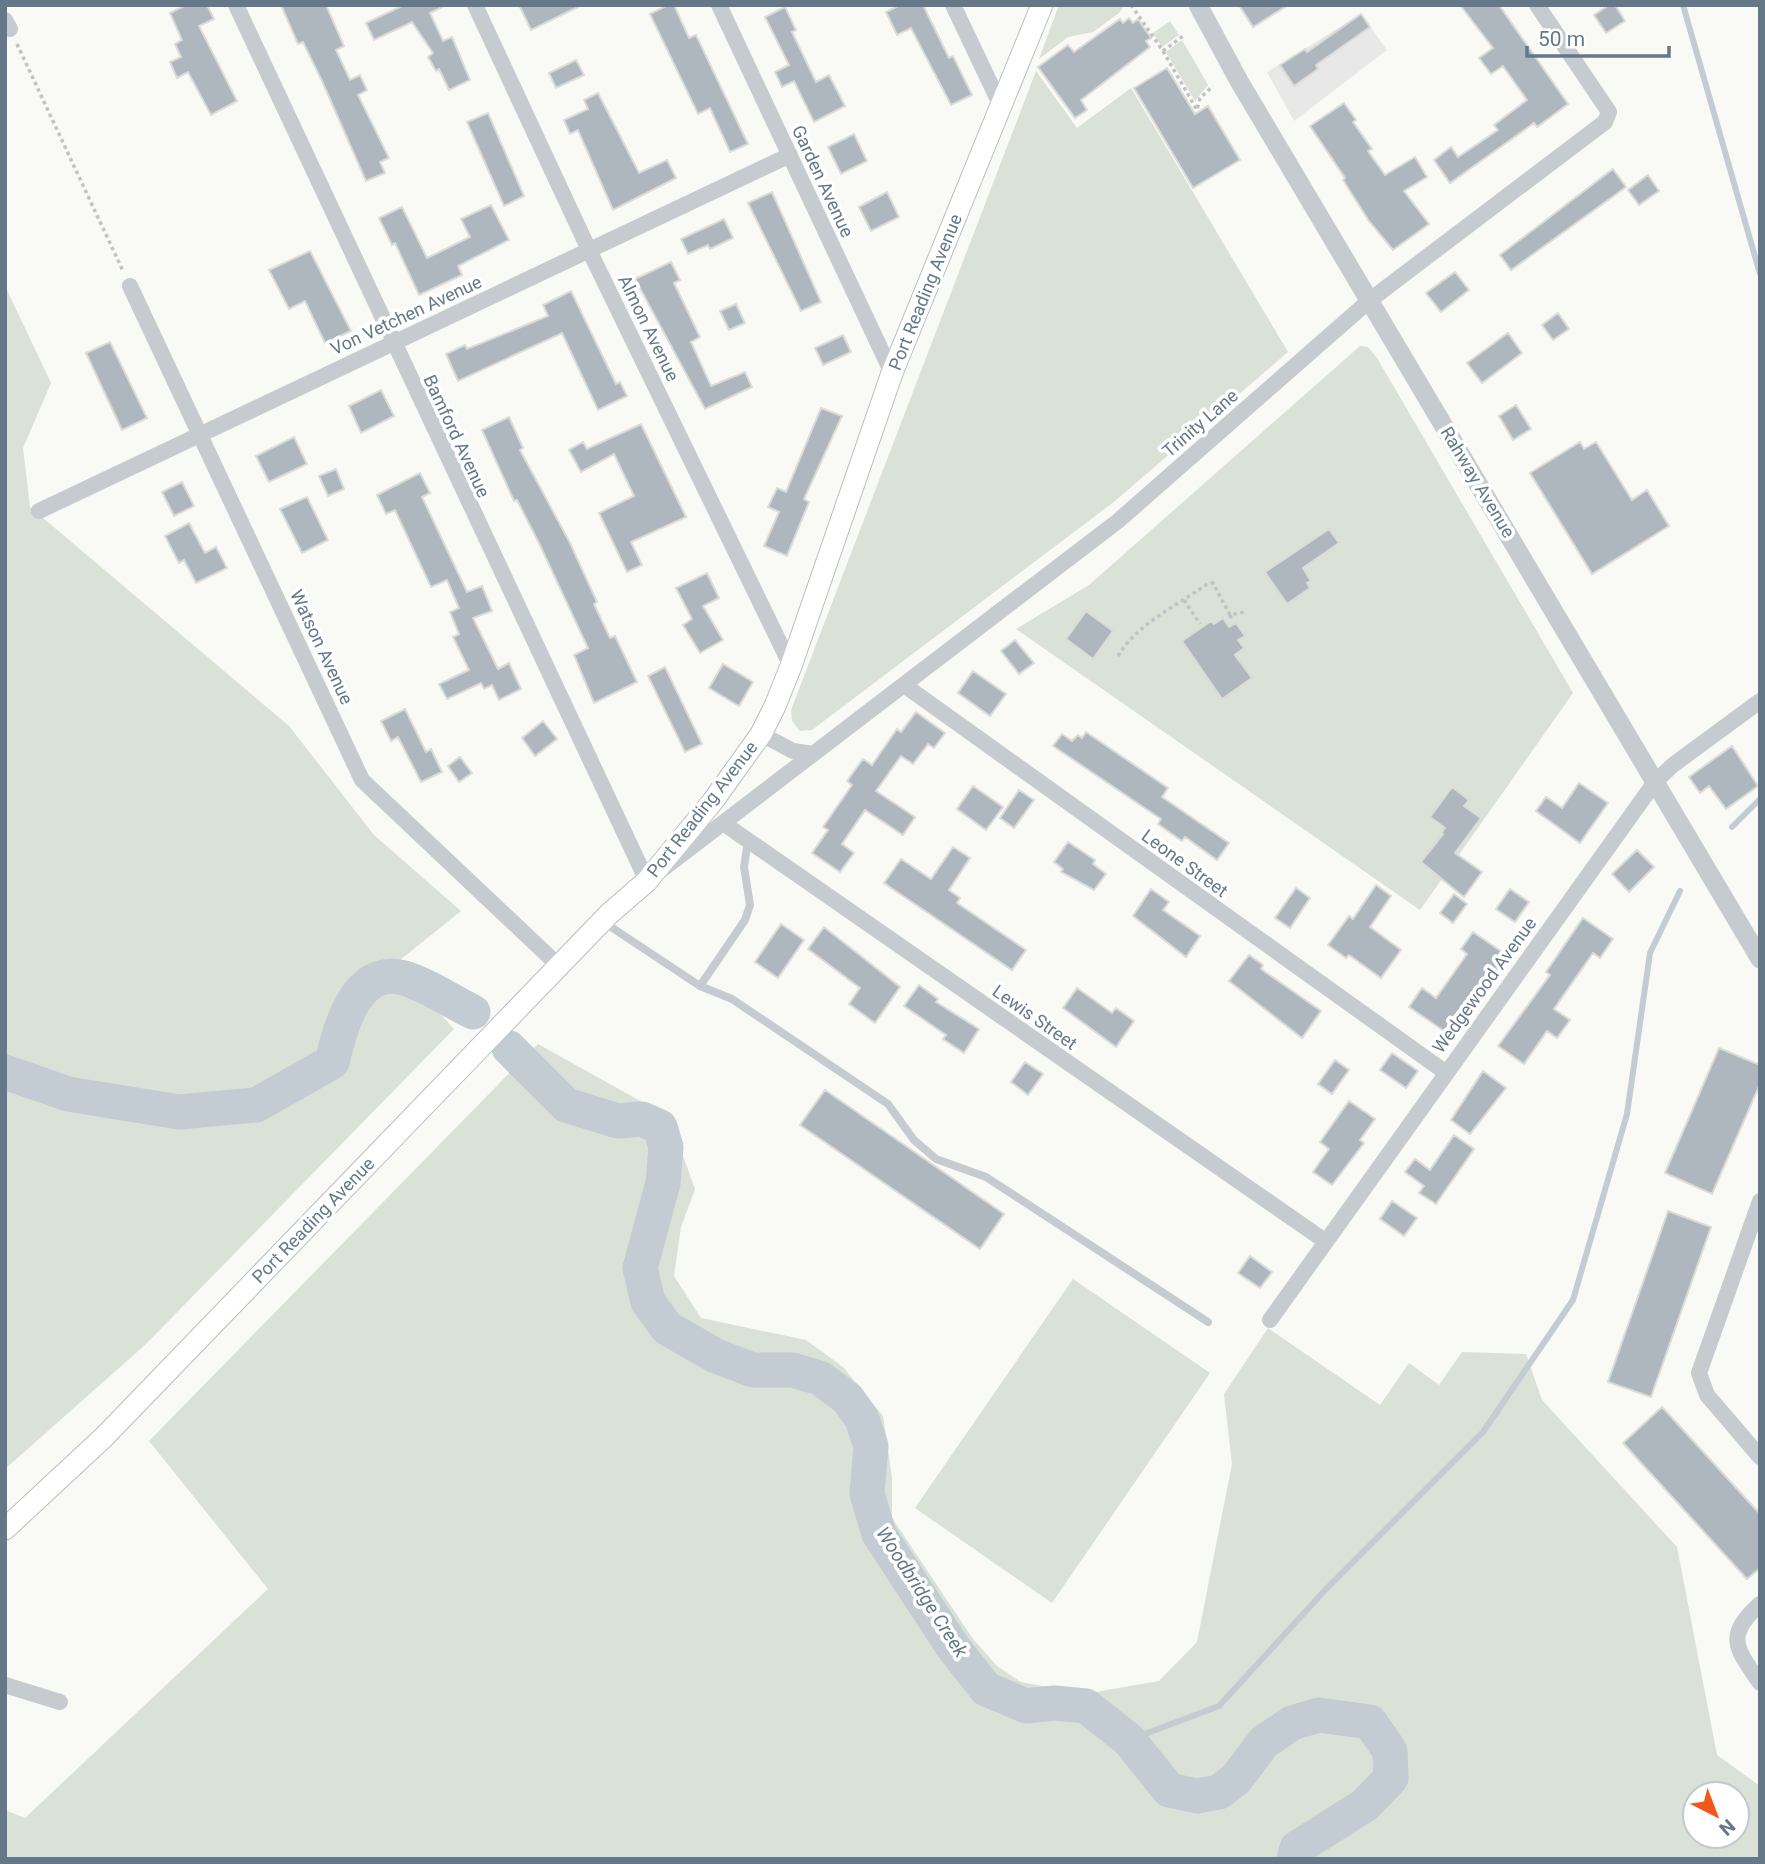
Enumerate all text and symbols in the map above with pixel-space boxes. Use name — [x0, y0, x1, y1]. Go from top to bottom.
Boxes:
scale bar — [1527, 14, 1669, 58]
text: 50 m — [1538, 27, 1585, 51]
street label: Garden Avenue — [788, 122, 858, 240]
street label: Port Reading Avenue — [884, 211, 966, 373]
street label: Von Vetchen Avenue — [327, 271, 485, 359]
street label: Almon Avenue — [614, 272, 684, 384]
street label: Bamford Avenue — [419, 371, 495, 501]
street label: Trinity Lane — [1158, 385, 1242, 461]
street label: Rahway Avenue — [1437, 423, 1519, 541]
street label: Watson Avenue — [286, 586, 358, 708]
street label: Port Reading Avenue — [642, 737, 762, 881]
street label: Leone Street — [1138, 825, 1232, 901]
street label: Wedgewood Avenue — [1428, 913, 1540, 1057]
street label: Lewis Street — [989, 980, 1081, 1054]
street label: Port Reading Avenue — [248, 1153, 378, 1287]
water label: Woodbridge Creek — [871, 1523, 973, 1662]
north arrow — [1681, 1780, 1751, 1850]
text: N — [1714, 1814, 1740, 1840]

